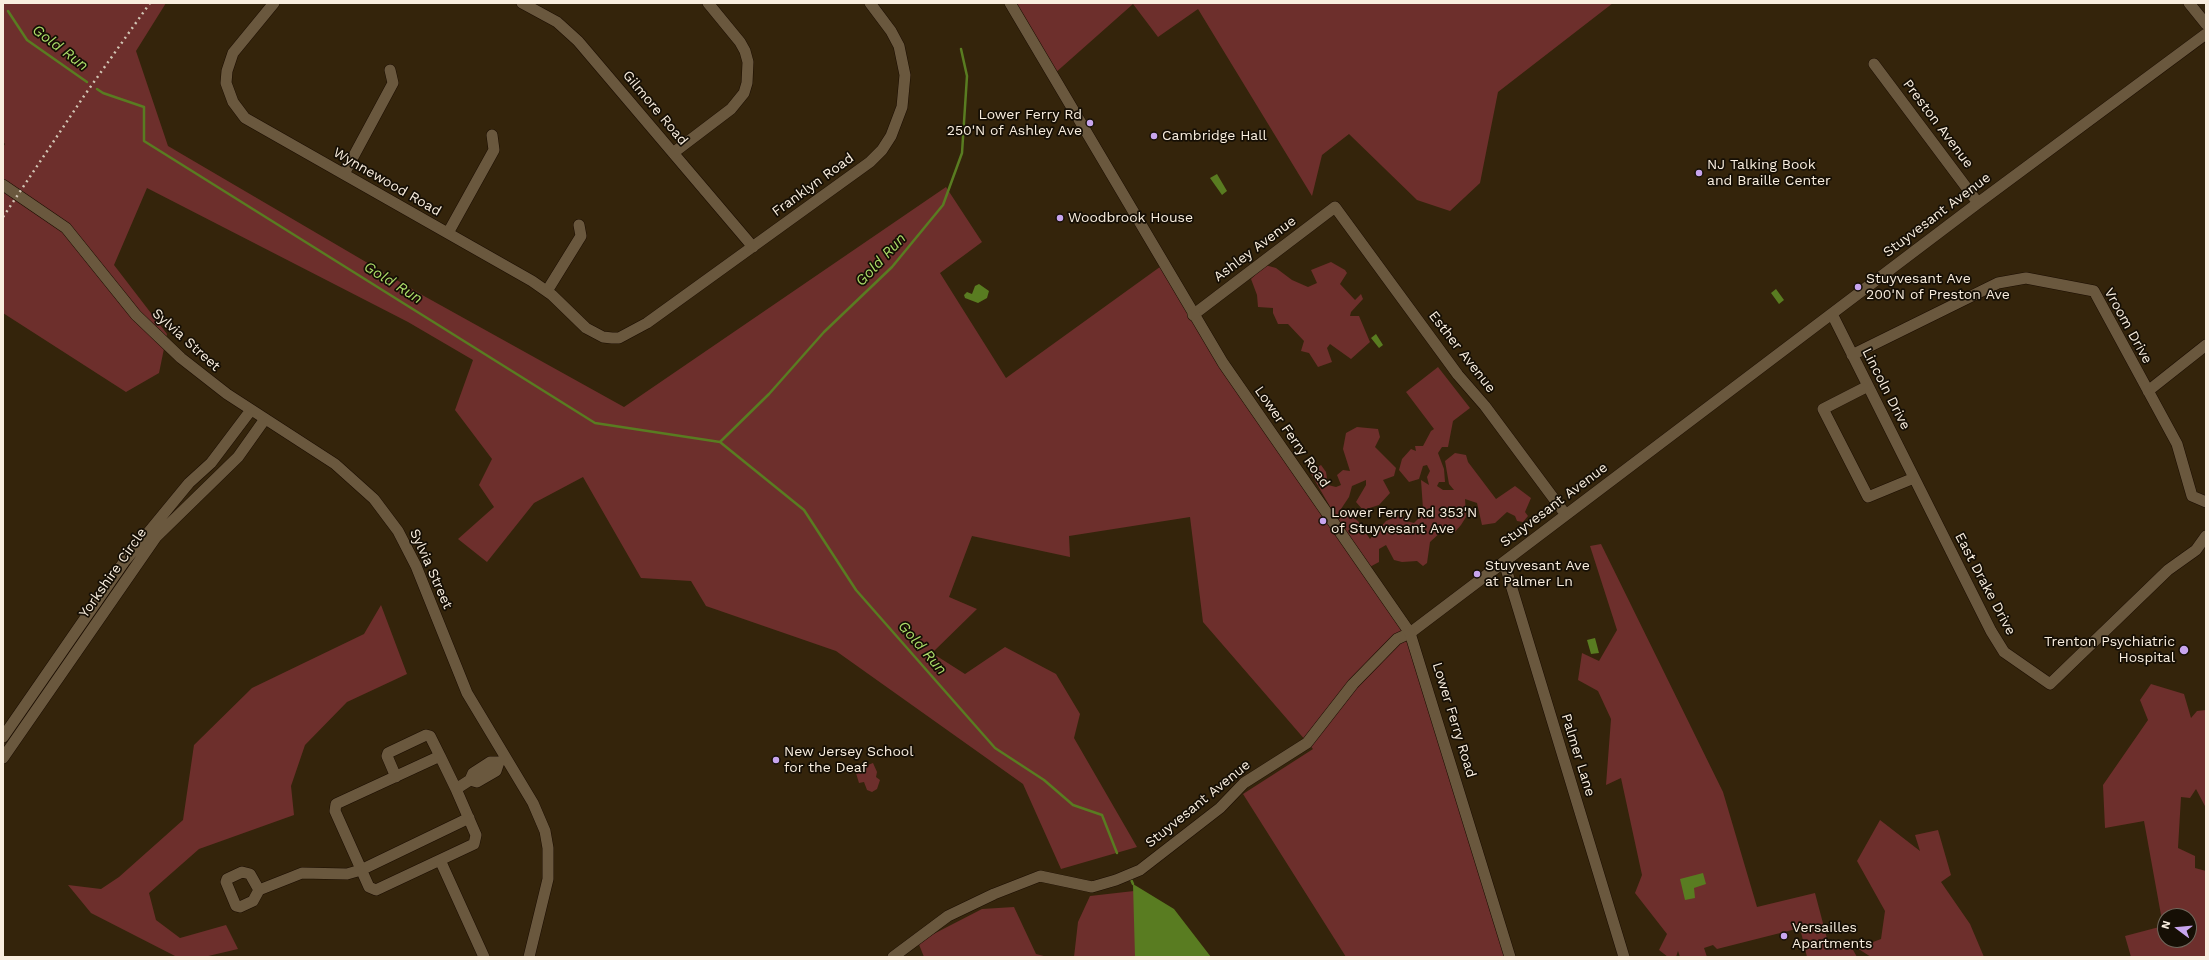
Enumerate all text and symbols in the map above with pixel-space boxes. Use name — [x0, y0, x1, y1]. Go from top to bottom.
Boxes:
water label: Gold Run — [28, 21, 92, 75]
street label: Gilmore Road — [619, 67, 691, 149]
street label: Preston Avenue — [1899, 76, 1977, 172]
place label: Lower Ferry Rd 250'N of Ashley Ave — [947, 107, 1082, 140]
marker: Lower Ferry Rd 250'N of Ashley Ave — [1085, 118, 1095, 128]
place label: Cambridge Hall — [1162, 128, 1267, 144]
marker: Cambridge Hall — [1149, 131, 1159, 141]
street label: Wynnewood Road — [330, 144, 444, 220]
street label: Franklyn Road — [769, 150, 857, 220]
place label: NJ Talking Book and Braille Center — [1707, 157, 1831, 190]
marker: NJ Talking Book and Braille Center — [1694, 168, 1704, 178]
street label: Stuyvesant Avenue — [1880, 169, 1994, 261]
place label: Woodbrook House — [1068, 210, 1193, 226]
marker: Woodbrook House — [1055, 213, 1065, 223]
street label: Ashley Avenue — [1211, 213, 1299, 285]
water label: Gold Run — [852, 230, 910, 290]
water label: Gold Run — [360, 258, 426, 308]
place label: Stuyvesant Ave 200'N of Preston Ave — [1866, 271, 2010, 304]
marker: Stuyvesant Ave 200'N of Preston Ave — [1853, 282, 1863, 292]
street label: Vroom Drive — [2100, 285, 2156, 367]
street label: Sylvia Street — [149, 305, 223, 375]
street label: Esther Avenue — [1425, 308, 1499, 396]
street label: Lincoln Drive — [1858, 345, 1914, 433]
street label: Lower Ferry Road — [1251, 383, 1333, 491]
street label: Stuyvesant Avenue — [1497, 459, 1611, 551]
place label: Lower Ferry Rd 353'N of Stuyvesant Ave — [1331, 505, 1477, 538]
marker: Lower Ferry Rd 353'N of Stuyvesant Ave — [1318, 516, 1328, 526]
street label: Yorkshire Circle — [76, 525, 150, 621]
street label: Sylvia Street — [406, 526, 456, 612]
street label: East Drake Drive — [1951, 530, 2019, 638]
place label: Stuyvesant Ave at Palmer Ln — [1485, 558, 1590, 590]
marker: Stuyvesant Ave at Palmer Ln — [1472, 569, 1482, 579]
water label: Gold Run — [894, 617, 950, 679]
place label: Trenton Psychiatric Hospital — [2044, 634, 2175, 666]
marker: Trenton Psychiatric Hospital — [2178, 644, 2190, 656]
street label: Lower Ferry Road — [1428, 660, 1480, 780]
street label: Palmer Lane — [1557, 712, 1599, 798]
place label: New Jersey School for the Deaf — [784, 744, 914, 776]
marker: New Jersey School for the Deaf — [771, 755, 781, 765]
street label: Stuyvesant Avenue — [1142, 757, 1254, 851]
north arrow — [2157, 908, 2197, 948]
text: N — [2159, 919, 2173, 931]
place label: Versailles Apartments — [1792, 920, 1872, 952]
marker: Versailles Apartments — [1779, 931, 1789, 941]

